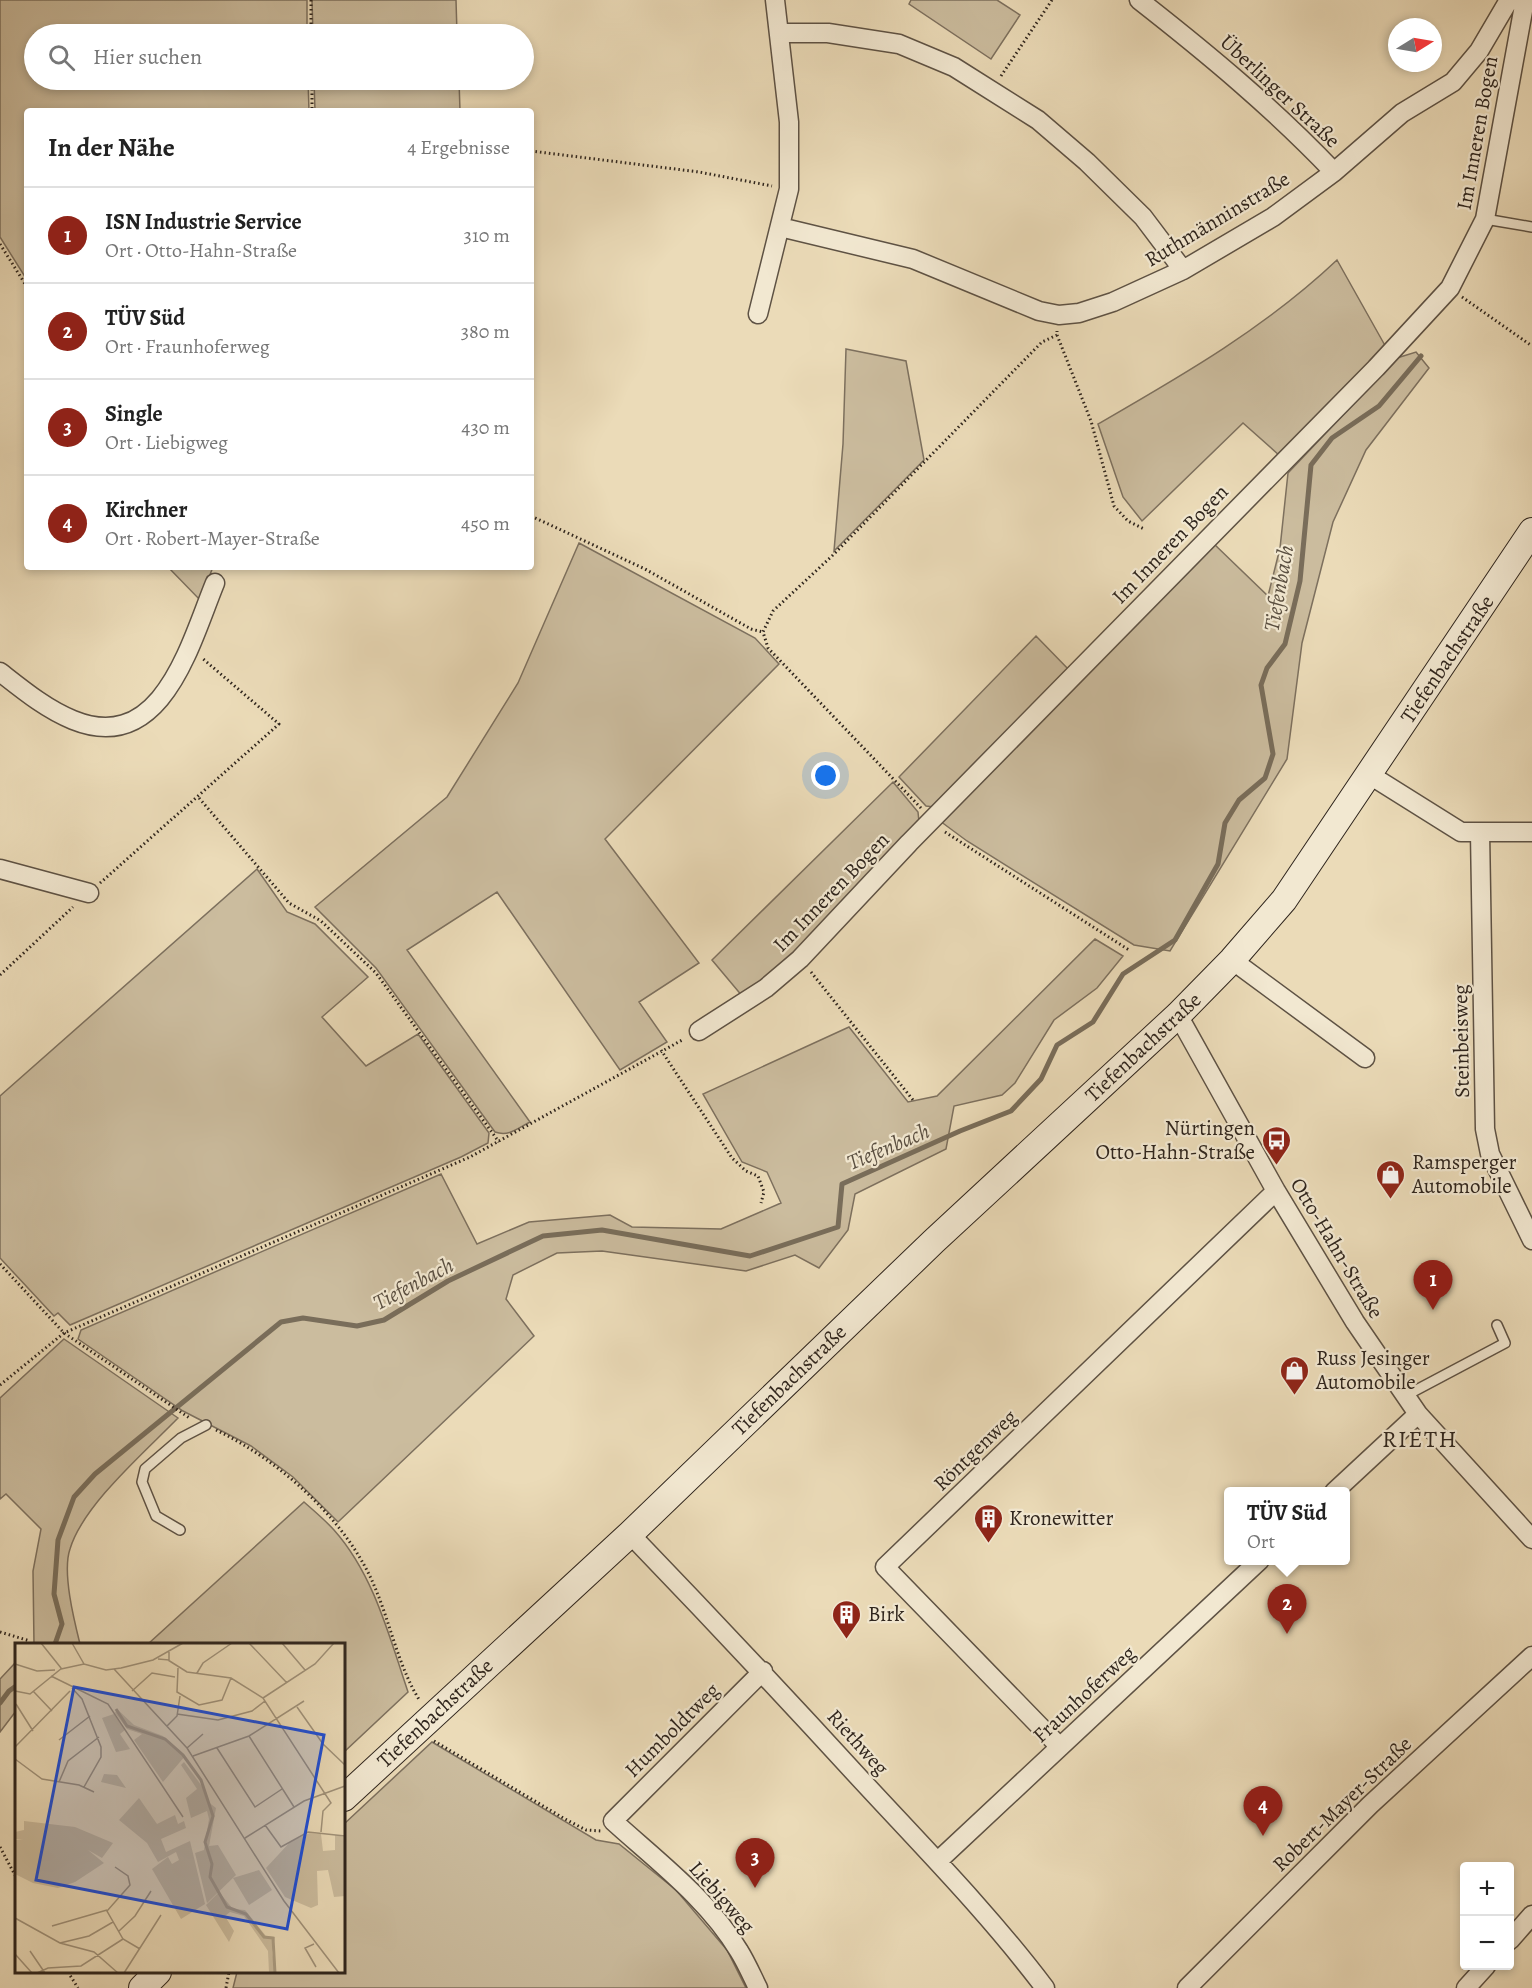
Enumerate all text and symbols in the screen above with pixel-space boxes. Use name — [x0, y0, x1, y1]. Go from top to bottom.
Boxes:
north arrow — [1388, 18, 1442, 72]
search box — [24, 24, 534, 90]
street label: Überlinger Straße — [1214, 28, 1346, 154]
icon: search — [45, 41, 78, 74]
text: Hier suchen — [93, 42, 202, 72]
street label: Im Inneren Bogen — [1450, 54, 1504, 212]
text: In der Nähe — [48, 130, 175, 165]
text: 4 Ergebnisse — [407, 134, 510, 161]
street label: Ruthmänninstraße — [1139, 165, 1295, 273]
text: ISN Industrie Service — [105, 207, 302, 237]
text: 1 — [64, 222, 71, 249]
text: 310 m — [464, 222, 510, 249]
text: Ort · Otto-Hahn-Straße — [105, 237, 297, 264]
text: TÜV Süd — [105, 303, 185, 333]
text: 2 — [63, 318, 72, 345]
text: 380 m — [461, 318, 510, 345]
text: Ort · Fraunhoferweg — [105, 333, 270, 360]
text: Single — [105, 399, 163, 429]
text: 3 — [63, 414, 72, 441]
text: 430 m — [461, 414, 510, 441]
text: Ort · Liebigweg — [105, 429, 228, 456]
street label: Im Inneren Bogen — [1106, 478, 1234, 610]
text: Kirchner — [105, 495, 188, 525]
text: 4 — [63, 510, 72, 537]
text: 450 m — [461, 510, 510, 537]
text: Ort · Robert-Mayer-Straße — [105, 525, 320, 552]
water label: Tiefenbach — [1257, 543, 1301, 634]
street label: Tiefenbachstraße — [1394, 589, 1500, 729]
your location — [811, 761, 840, 790]
street label: Im Inneren Bogen — [767, 826, 895, 958]
street label: Steinbeisweg — [1446, 984, 1476, 1098]
street label: Tiefenbachstraße — [1079, 986, 1207, 1108]
place label: Nürtingen Otto-Hahn-Straße — [1095, 1114, 1255, 1166]
water label: Tiefenbach — [842, 1116, 934, 1178]
bus stop icon: Nürtingen Otto-Hahn-Straße — [1260, 1124, 1292, 1166]
place label: Ramsperger Automobile — [1411, 1148, 1517, 1200]
shop icon: Ramsperger Automobile — [1375, 1158, 1407, 1200]
street label: Otto-Hahn-Straße — [1284, 1172, 1390, 1324]
water label: Tiefenbach — [368, 1250, 459, 1318]
pin: 1 — [1414, 1260, 1452, 1310]
street label: Tiefenbachstraße — [726, 1318, 852, 1442]
place label: Russ Jesinger Automobile — [1315, 1344, 1430, 1396]
shop icon: Russ Jesinger Automobile — [1279, 1354, 1311, 1396]
street label: Röntgenweg — [927, 1403, 1023, 1497]
district label: RIETH — [1382, 1423, 1458, 1455]
popup — [1224, 1487, 1350, 1565]
text: TÜV Süd — [1247, 1498, 1327, 1528]
building icon: Kronewitter — [972, 1502, 1004, 1544]
place label: Kronewitter — [1009, 1504, 1113, 1532]
text: Ort — [1247, 1528, 1275, 1555]
pin: 2 — [1268, 1584, 1306, 1634]
building icon: Birk — [831, 1598, 863, 1640]
place label: Birk — [868, 1600, 905, 1628]
street label: Fraunhoferweg — [1027, 1639, 1142, 1749]
inset map — [15, 1643, 345, 1973]
street label: Tiefenbachstraße — [371, 1652, 499, 1774]
street label: Humboldtweg — [619, 1676, 726, 1783]
street label: Riethweg — [821, 1703, 895, 1781]
street label: Robert-Mayer-Straße — [1266, 1730, 1418, 1878]
pin: 4 — [1244, 1786, 1282, 1836]
pin: 3 — [736, 1838, 774, 1888]
street label: Liebigweg — [683, 1855, 762, 1939]
map controls — [1460, 1862, 1514, 1970]
button: + — [1460, 1862, 1514, 1916]
button: − — [1460, 1916, 1514, 1970]

